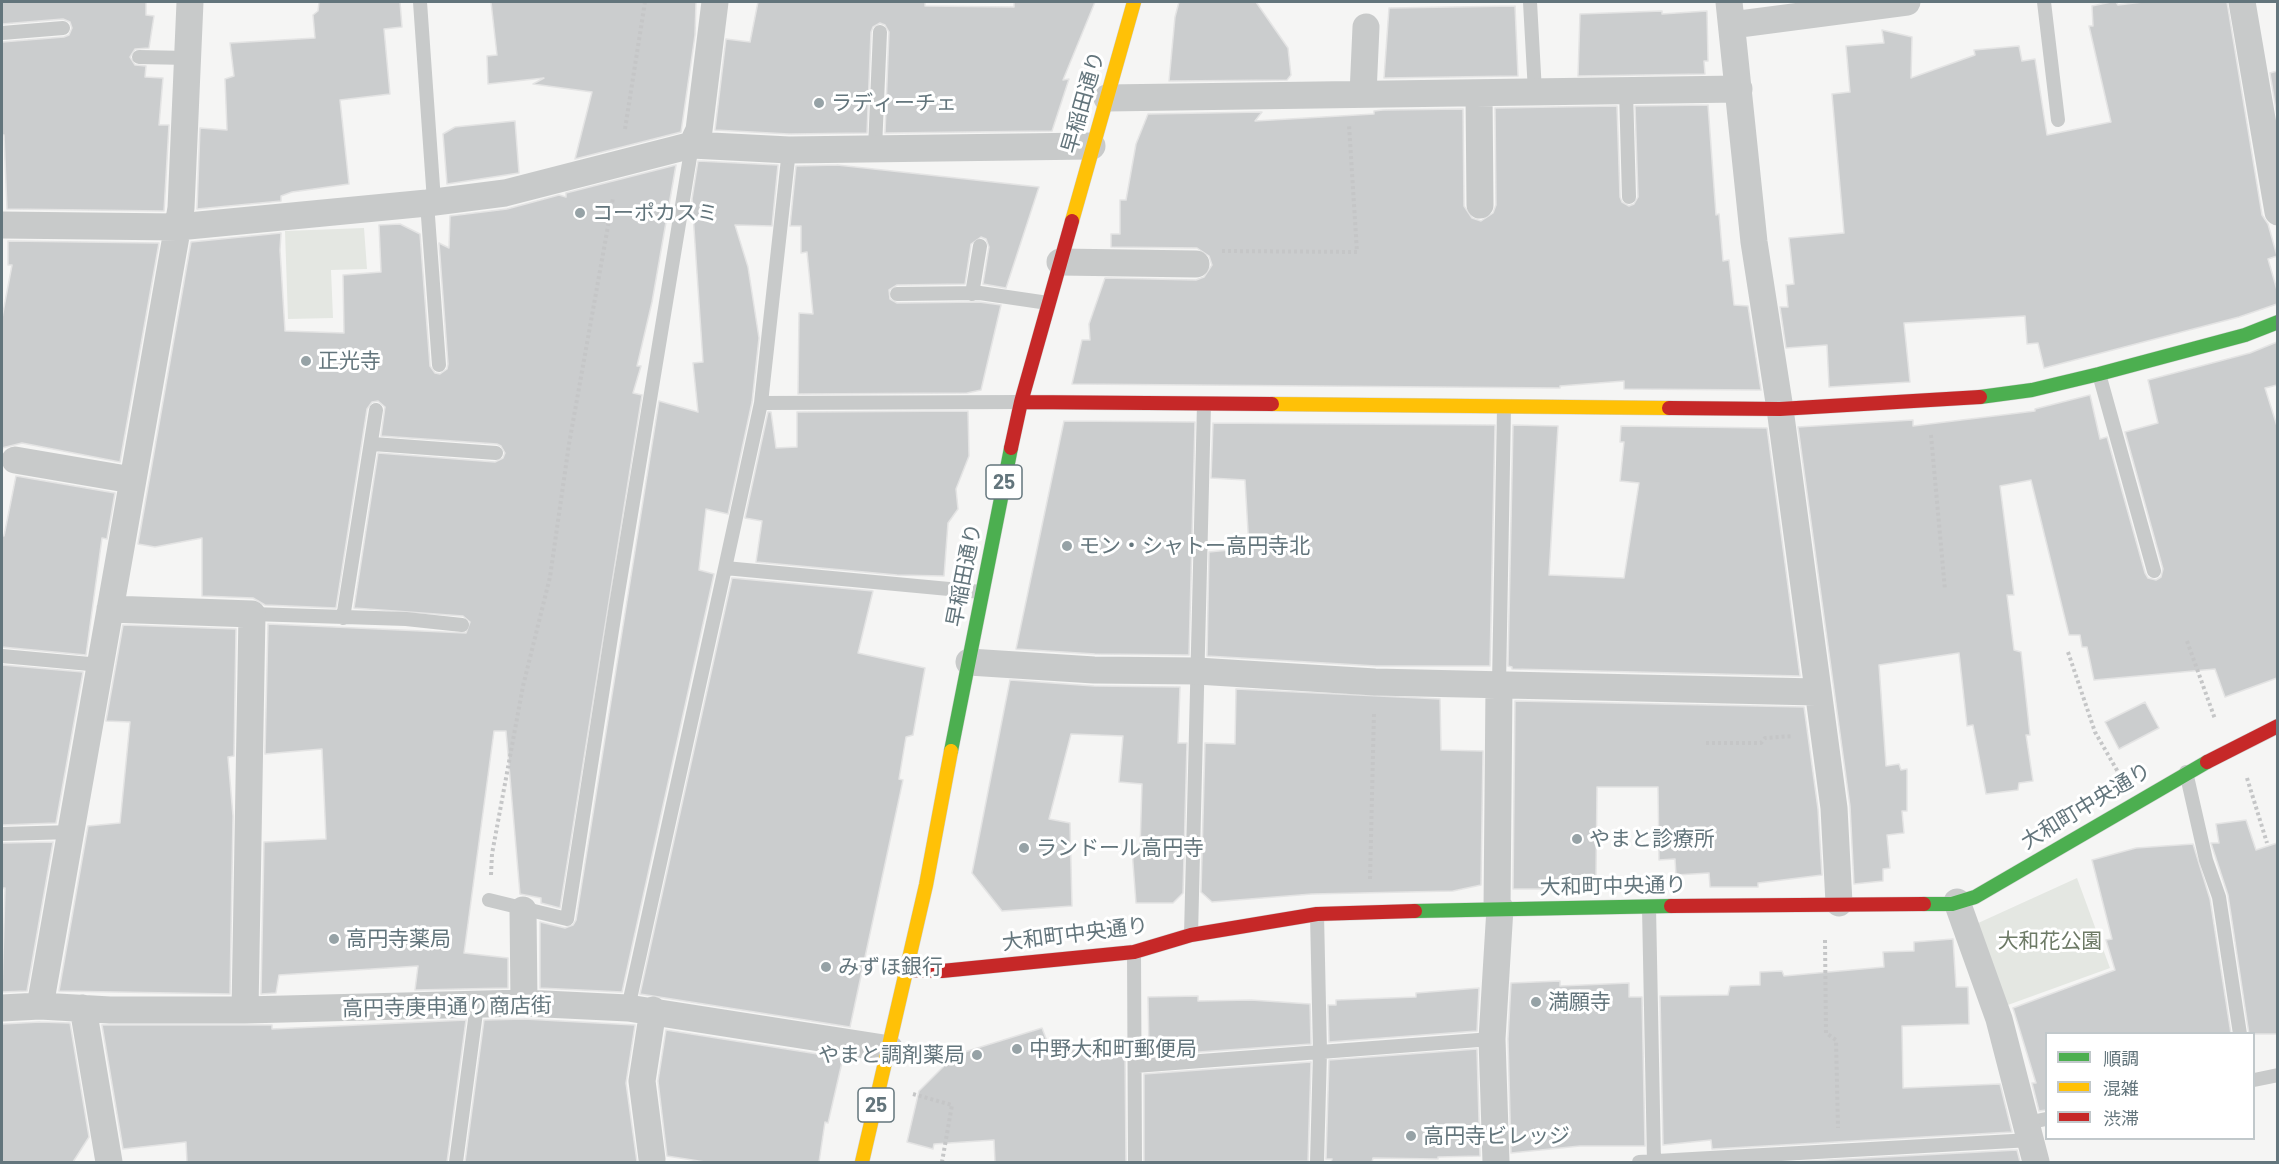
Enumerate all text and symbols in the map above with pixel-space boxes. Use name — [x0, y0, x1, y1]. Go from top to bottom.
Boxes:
street label: 早稲田通り — [1056, 48, 1110, 156]
place label: ラディーチェ — [831, 90, 957, 116]
marker: ラディーチェ — [812, 96, 826, 110]
place label: コーポカスミ — [592, 200, 718, 226]
marker: コーポカスミ — [573, 206, 587, 220]
place label: 正光寺 — [318, 348, 381, 374]
marker: 正光寺 — [299, 354, 313, 368]
road number: 25 — [986, 465, 1022, 499]
street label: 早稲田通り — [942, 521, 986, 629]
place label: モン・シャトー高円寺北 — [1079, 533, 1310, 559]
marker: モン・シャトー高円寺北 — [1060, 539, 1074, 553]
street label: 大和町中央通り — [2017, 757, 2155, 855]
place label: やまと診療所 — [1589, 826, 1715, 852]
marker: やまと診療所 — [1570, 832, 1584, 846]
place label: ランドール高円寺 — [1036, 835, 1204, 861]
marker: ランドール高円寺 — [1017, 841, 1031, 855]
street label: 大和町中央通り — [1539, 872, 1687, 900]
street label: 大和町中央通り — [1001, 913, 1149, 955]
place label: 高円寺薬局 — [346, 926, 451, 952]
park label: 大和花公園 — [1998, 928, 2102, 954]
marker: 高円寺薬局 — [327, 932, 341, 946]
place label: みずほ銀行 — [838, 954, 943, 980]
marker: みずほ銀行 — [819, 960, 833, 974]
place label: 満願寺 — [1548, 989, 1611, 1015]
street label: 高円寺庚申通り商店街 — [342, 993, 552, 1021]
marker: 満願寺 — [1529, 995, 1543, 1009]
legend — [2045, 1032, 2255, 1140]
place label: 中野大和町郵便局 — [1029, 1036, 1197, 1062]
place label: やまと調剤薬局 — [818, 1042, 965, 1068]
marker: 中野大和町郵便局 — [1010, 1042, 1024, 1056]
text: 順調 — [2103, 1047, 2139, 1069]
marker: やまと調剤薬局 — [970, 1048, 984, 1062]
text: 混雑 — [2103, 1077, 2139, 1099]
road number: 25 — [858, 1088, 894, 1122]
text: 渋滞 — [2103, 1107, 2139, 1129]
place label: 高円寺ビレッジ — [1423, 1123, 1570, 1149]
marker: 高円寺ビレッジ — [1404, 1129, 1418, 1143]

